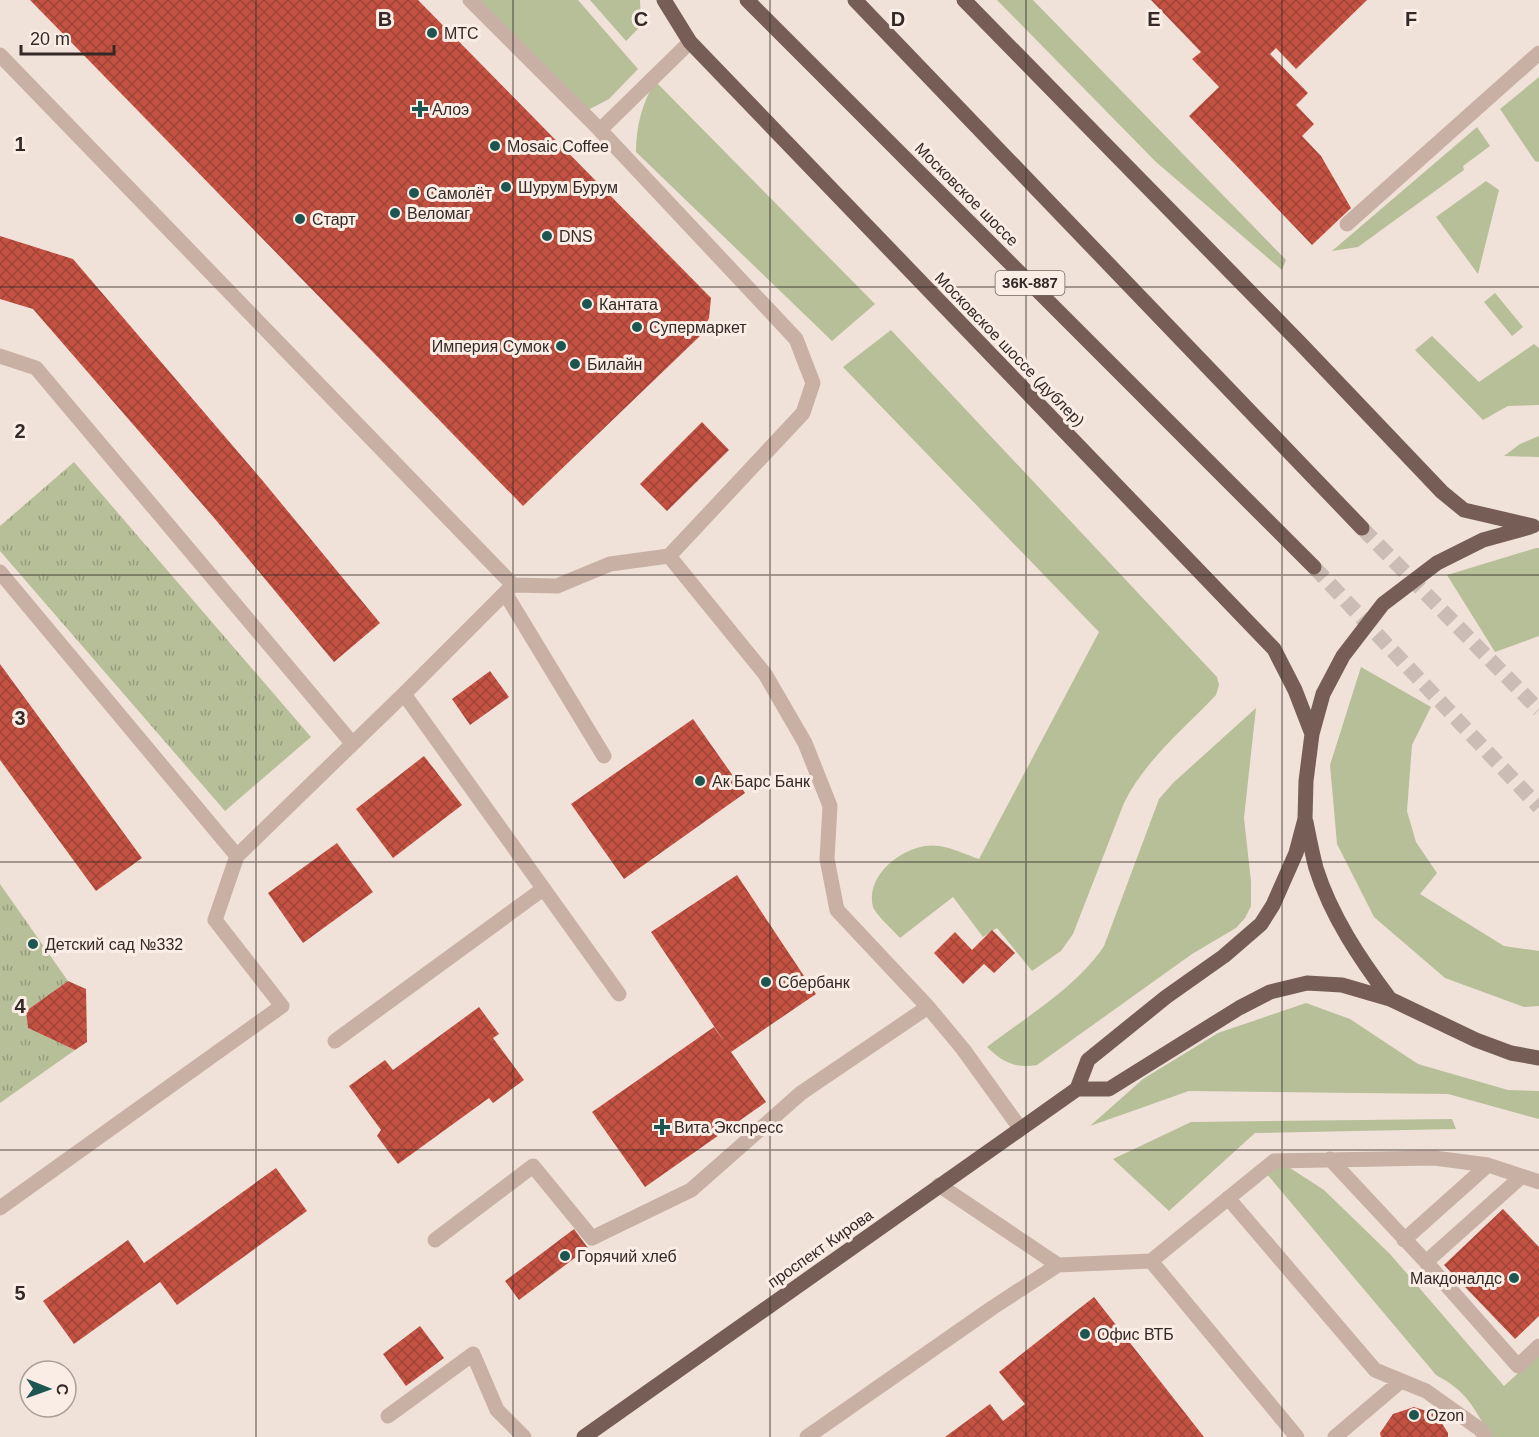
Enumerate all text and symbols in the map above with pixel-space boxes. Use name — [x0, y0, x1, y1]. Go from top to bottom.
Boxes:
text: B — [378, 8, 392, 30]
text: C — [634, 8, 648, 30]
text: D — [891, 8, 905, 30]
text: E — [1147, 8, 1161, 30]
text: F — [1405, 8, 1417, 30]
scale bar — [21, 18, 114, 56]
place label: МТС — [444, 25, 479, 42]
marker: МТС — [425, 26, 439, 40]
text: 20 m — [30, 29, 70, 49]
place label: Алоэ — [432, 101, 469, 118]
marker: Алоэ — [413, 102, 427, 116]
text: 1 — [14, 133, 26, 155]
place label: Mosaic Coffee — [507, 138, 609, 155]
marker: Mosaic Coffee — [488, 139, 502, 153]
street label: Московское шоссе — [912, 139, 1022, 250]
place label: Шурум Бурум — [518, 179, 618, 196]
marker: Шурум Бурум — [499, 180, 513, 194]
place label: Самолёт — [426, 185, 492, 202]
marker: Самолёт — [407, 186, 421, 200]
place label: Веломаг — [407, 205, 470, 222]
marker: Веломаг — [388, 206, 402, 220]
place label: Старт — [312, 211, 356, 228]
marker: Старт — [293, 212, 307, 226]
place label: DNS — [559, 228, 593, 245]
marker: DNS — [540, 229, 554, 243]
street label: Московское шоссе (дублер) — [932, 269, 1088, 430]
road number: 36К-887 — [996, 271, 1064, 295]
place label: Кантата — [599, 296, 658, 313]
marker: Кантата — [580, 297, 594, 311]
place label: Супермаркет — [649, 319, 747, 336]
marker: Супермаркет — [630, 320, 644, 334]
place label: Империя Сумок — [432, 338, 550, 355]
marker: Империя Сумок — [554, 339, 568, 353]
place label: Билайн — [587, 356, 642, 373]
marker: Билайн — [568, 357, 582, 371]
text: 2 — [14, 420, 26, 442]
text: 3 — [14, 707, 26, 729]
place label: Ак Барс Банк — [712, 773, 811, 790]
marker: Ак Барс Банк — [693, 774, 707, 788]
place label: Детский сад №332 — [45, 936, 183, 953]
marker: Детский сад №332 — [26, 937, 40, 951]
place label: Сбербанк — [778, 974, 851, 991]
marker: Сбербанк — [759, 975, 773, 989]
text: 4 — [14, 995, 26, 1017]
place label: Вита Экспресс — [674, 1119, 783, 1136]
marker: Вита Экспресс — [655, 1120, 669, 1134]
street label: проспект Кирова — [765, 1206, 876, 1291]
place label: Горячий хлеб — [577, 1248, 677, 1265]
marker: Горячий хлеб — [558, 1249, 572, 1263]
place label: Макдоналдс — [1410, 1270, 1502, 1287]
marker: Макдоналдс — [1507, 1271, 1521, 1285]
text: 5 — [14, 1282, 26, 1304]
place label: Офис ВТБ — [1097, 1326, 1174, 1343]
marker: Офис ВТБ — [1078, 1327, 1092, 1341]
north arrow — [18, 1359, 78, 1419]
text: С — [54, 1383, 71, 1396]
place label: Ozon — [1426, 1407, 1464, 1424]
marker: Ozon — [1407, 1408, 1421, 1422]

